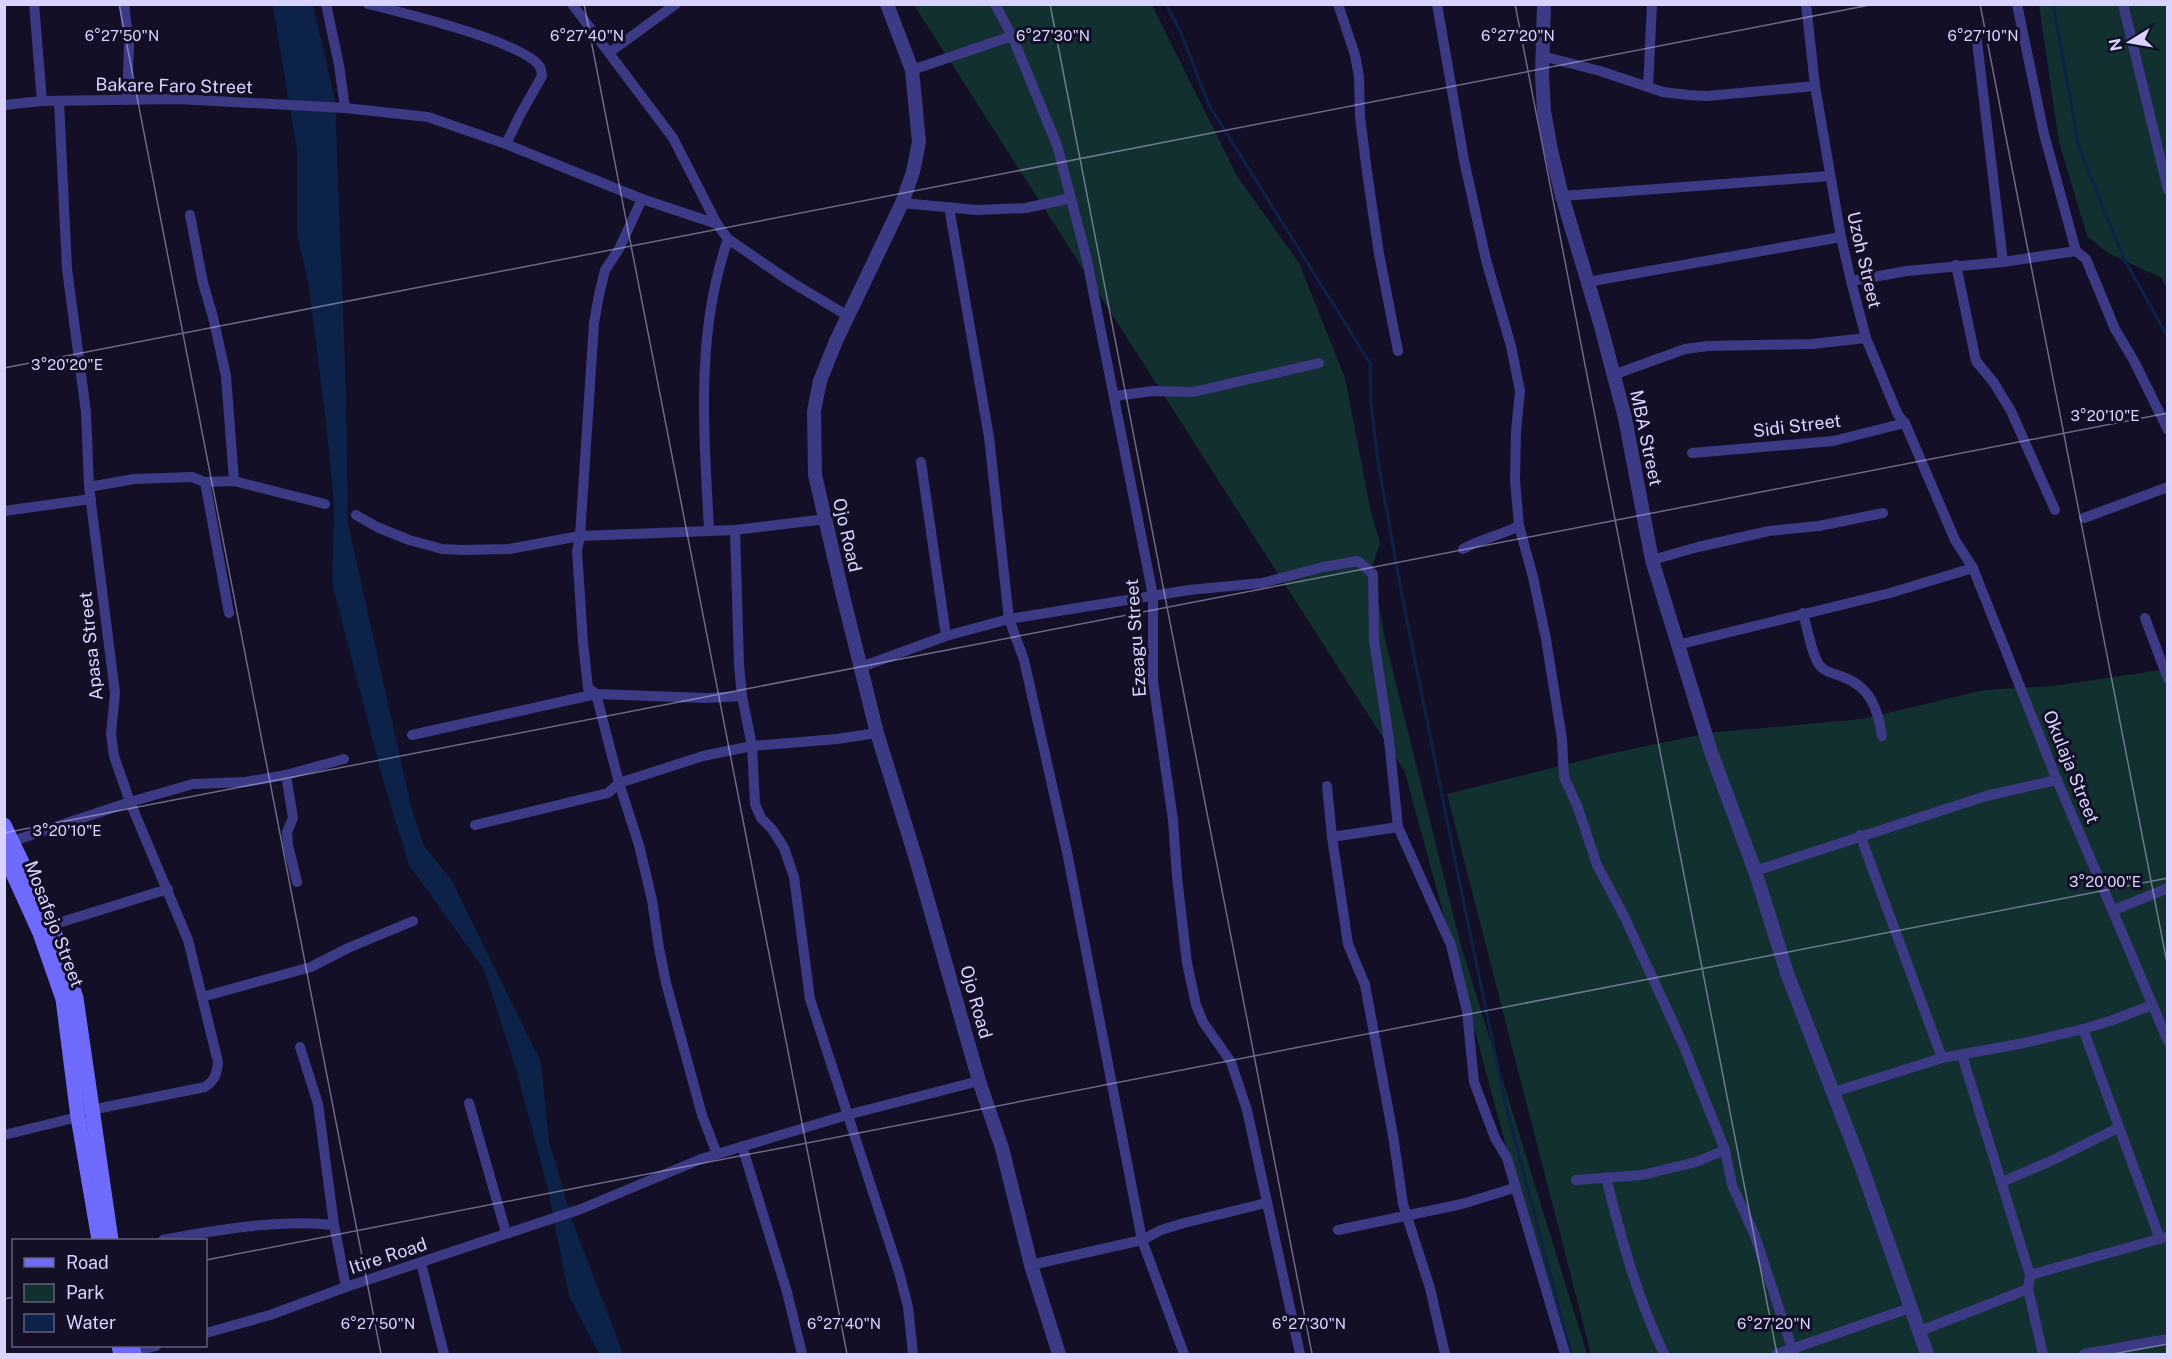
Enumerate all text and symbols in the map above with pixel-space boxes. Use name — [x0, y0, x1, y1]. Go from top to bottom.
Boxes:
north arrow — [2100, 12, 2160, 72]
text: 6°27'50"N — [85, 27, 159, 44]
text: 6°27'40"N — [550, 27, 624, 44]
text: 6°27'30"N — [1016, 27, 1090, 44]
text: 6°27'20"N — [1481, 27, 1555, 44]
text: 6°27'10"N — [1948, 27, 2018, 44]
text: N — [2105, 37, 2126, 53]
street label: Bakare Faro Street — [95, 74, 253, 97]
street label: Uzoh Street — [1843, 209, 1886, 310]
text: 3°20'20"E — [31, 356, 103, 373]
street label: MBA Street — [1626, 388, 1667, 488]
text: 3°20'10"E — [2070, 407, 2140, 424]
street label: Sidi Street — [1752, 410, 1842, 441]
street label: Ojo Road — [829, 496, 866, 574]
street label: Ezeagu Street — [1121, 578, 1150, 698]
street label: Apasa Street — [74, 591, 107, 701]
street label: Okulaja Street — [2039, 707, 2104, 827]
text: 3°20'10"E — [32, 822, 102, 839]
street label: Mosafejo Street — [21, 858, 88, 990]
text: 3°20'00"E — [2069, 873, 2141, 890]
street label: Ojo Road — [956, 963, 997, 1041]
street label: Itire Road — [346, 1233, 429, 1278]
legend — [12, 1239, 207, 1347]
text: Road — [66, 1252, 109, 1273]
text: Park — [66, 1282, 104, 1303]
text: Water — [66, 1312, 116, 1333]
text: 6°27'50"N — [341, 1315, 415, 1332]
text: 6°27'40"N — [807, 1315, 881, 1332]
text: 6°27'30"N — [1272, 1315, 1346, 1332]
text: 6°27'20"N — [1737, 1315, 1811, 1332]

